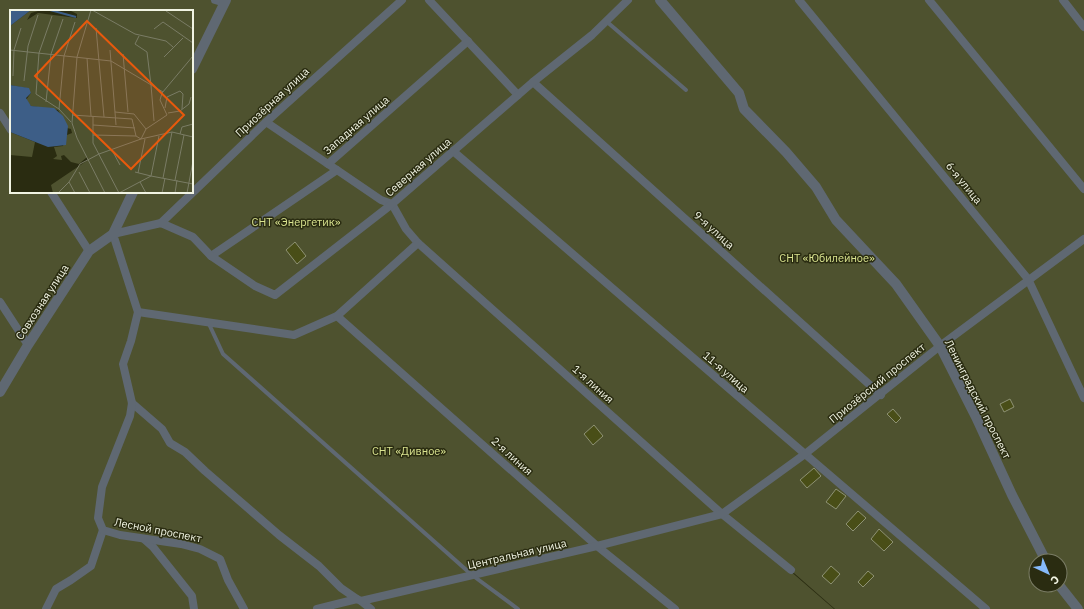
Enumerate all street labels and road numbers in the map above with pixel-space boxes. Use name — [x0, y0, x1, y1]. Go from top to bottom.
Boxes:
street label: Приозёрная улица — [232, 64, 312, 140]
street label: Западная улица — [320, 93, 392, 157]
street label: Северная улица — [382, 135, 454, 199]
street label: 6-я улица — [943, 159, 985, 207]
street label: 9-я улица — [691, 208, 737, 252]
street label: Совхозная улица — [12, 262, 72, 342]
street label: Ленинградский проспект — [942, 337, 1014, 461]
street label: Приозёрский проспект — [826, 340, 928, 426]
street label: 11-я улица — [700, 348, 752, 396]
street label: 1-я линия — [569, 362, 617, 406]
street label: 2-я линия — [488, 434, 536, 478]
street label: Лесной проспект — [113, 515, 203, 545]
street label: Центральная улица — [466, 536, 568, 572]

